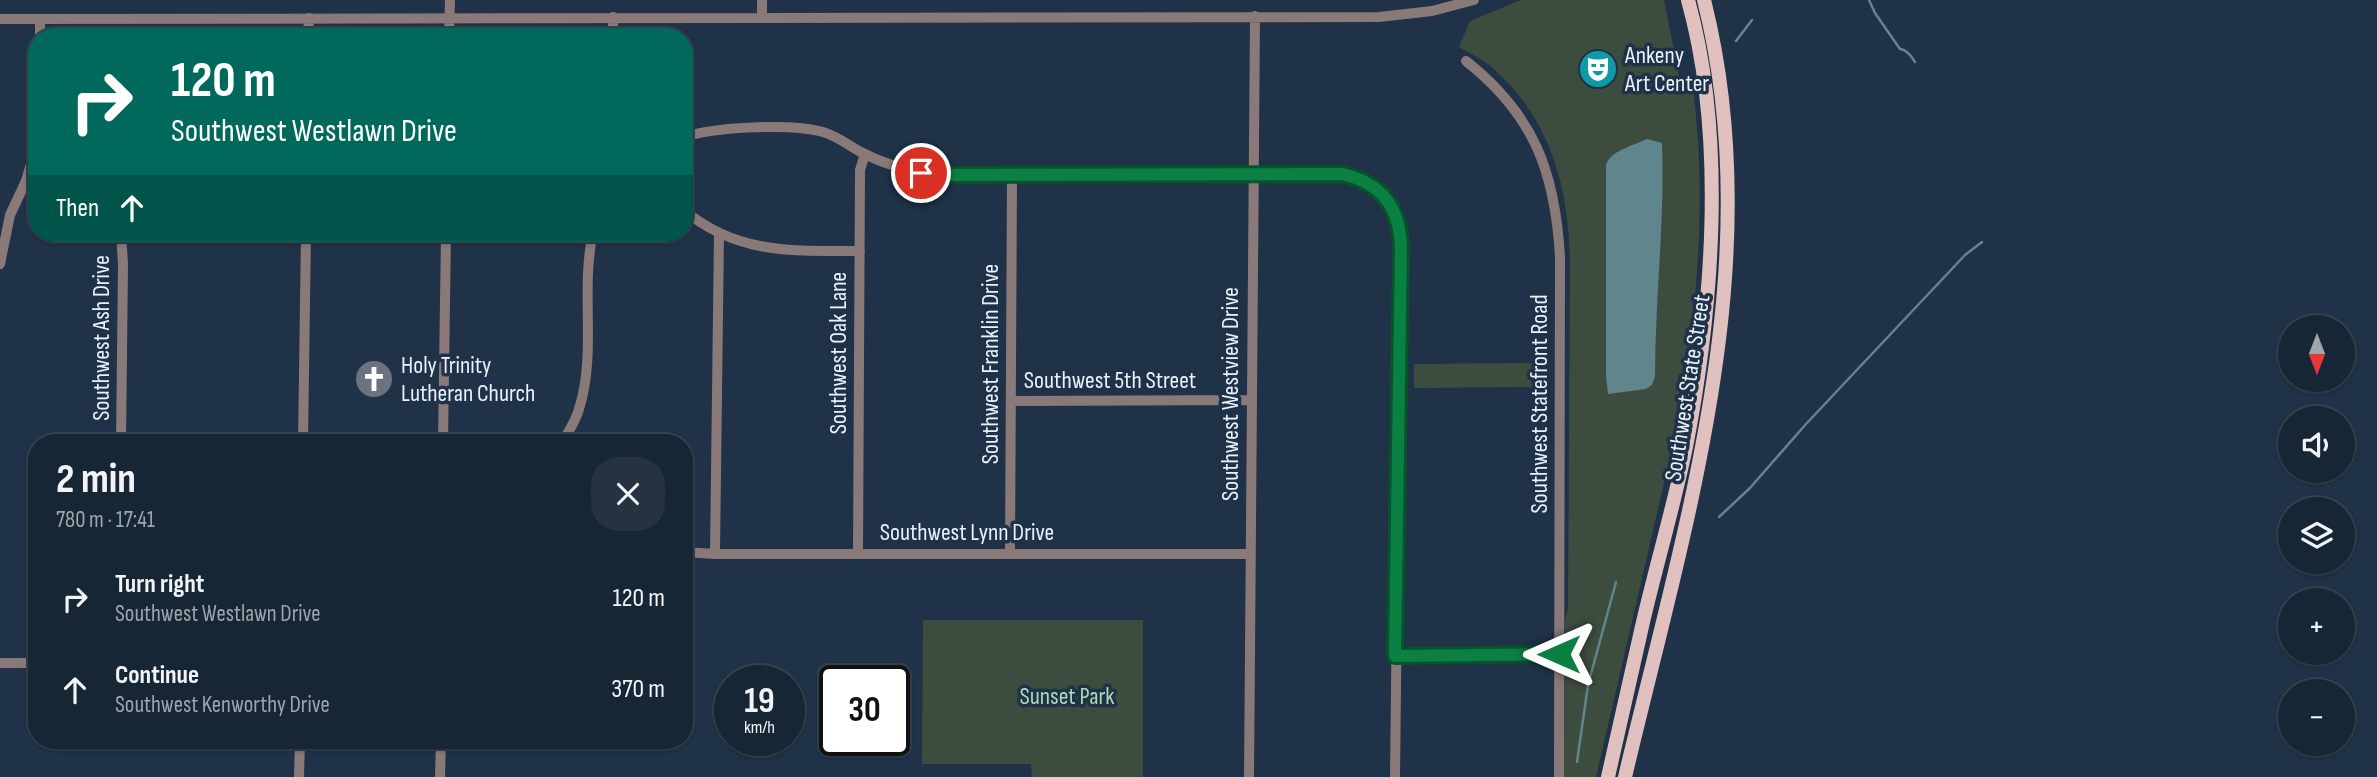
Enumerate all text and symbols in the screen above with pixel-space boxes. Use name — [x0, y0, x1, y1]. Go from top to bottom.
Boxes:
place label: Ankeny Art Center — [1624, 41, 1709, 98]
theatre icon: Ankeny Art Center — [1577, 48, 1619, 90]
text: 120 m — [171, 52, 276, 111]
icon: right — [56, 56, 147, 147]
text: Southwest Westlawn Drive — [171, 112, 457, 151]
pin — [891, 143, 951, 203]
icon: arrive — [902, 154, 940, 192]
icon: ahead — [113, 189, 151, 227]
text: Then — [56, 193, 99, 224]
street label: Southwest Ash Drive — [87, 255, 116, 421]
street label: Southwest Franklin Drive — [976, 264, 1005, 464]
street label: Southwest Oak Lane — [824, 272, 853, 434]
street label: Southwest Westview Drive — [1216, 287, 1245, 501]
street label: Southwest State Street — [1658, 293, 1717, 483]
street label: Southwest Statefront Road — [1525, 294, 1554, 514]
north arrow — [2278, 315, 2356, 392]
map controls — [2278, 315, 2355, 756]
place label: Holy Trinity Lutheran Church — [401, 351, 535, 408]
church icon: Holy Trinity Lutheran Church — [353, 358, 395, 400]
street label: Southwest 5th Street — [1024, 366, 1196, 395]
button: sound — [2278, 406, 2355, 483]
text: 2 min — [56, 454, 136, 505]
button: close — [591, 457, 665, 531]
button: layers — [2278, 497, 2355, 574]
text: 780 m · 17:41 — [56, 506, 155, 534]
street label: Southwest Lynn Drive — [880, 518, 1054, 547]
text: Turn right — [115, 569, 204, 600]
icon: right — [56, 580, 94, 618]
text: 120 m — [612, 583, 665, 614]
button: + — [2278, 588, 2355, 665]
text: Southwest Westlawn Drive — [115, 600, 321, 628]
position arrow — [1522, 617, 1596, 691]
text: Continue — [115, 660, 199, 691]
speed limit sign: 30 — [819, 665, 910, 756]
icon: ahead — [56, 671, 94, 709]
text: 370 m — [611, 674, 665, 705]
button: − — [2278, 679, 2355, 756]
text: 19 — [744, 680, 775, 723]
park label: Sunset Park — [1019, 682, 1115, 711]
text: Southwest Kenworthy Drive — [115, 691, 330, 719]
text: km/h — [744, 717, 775, 738]

